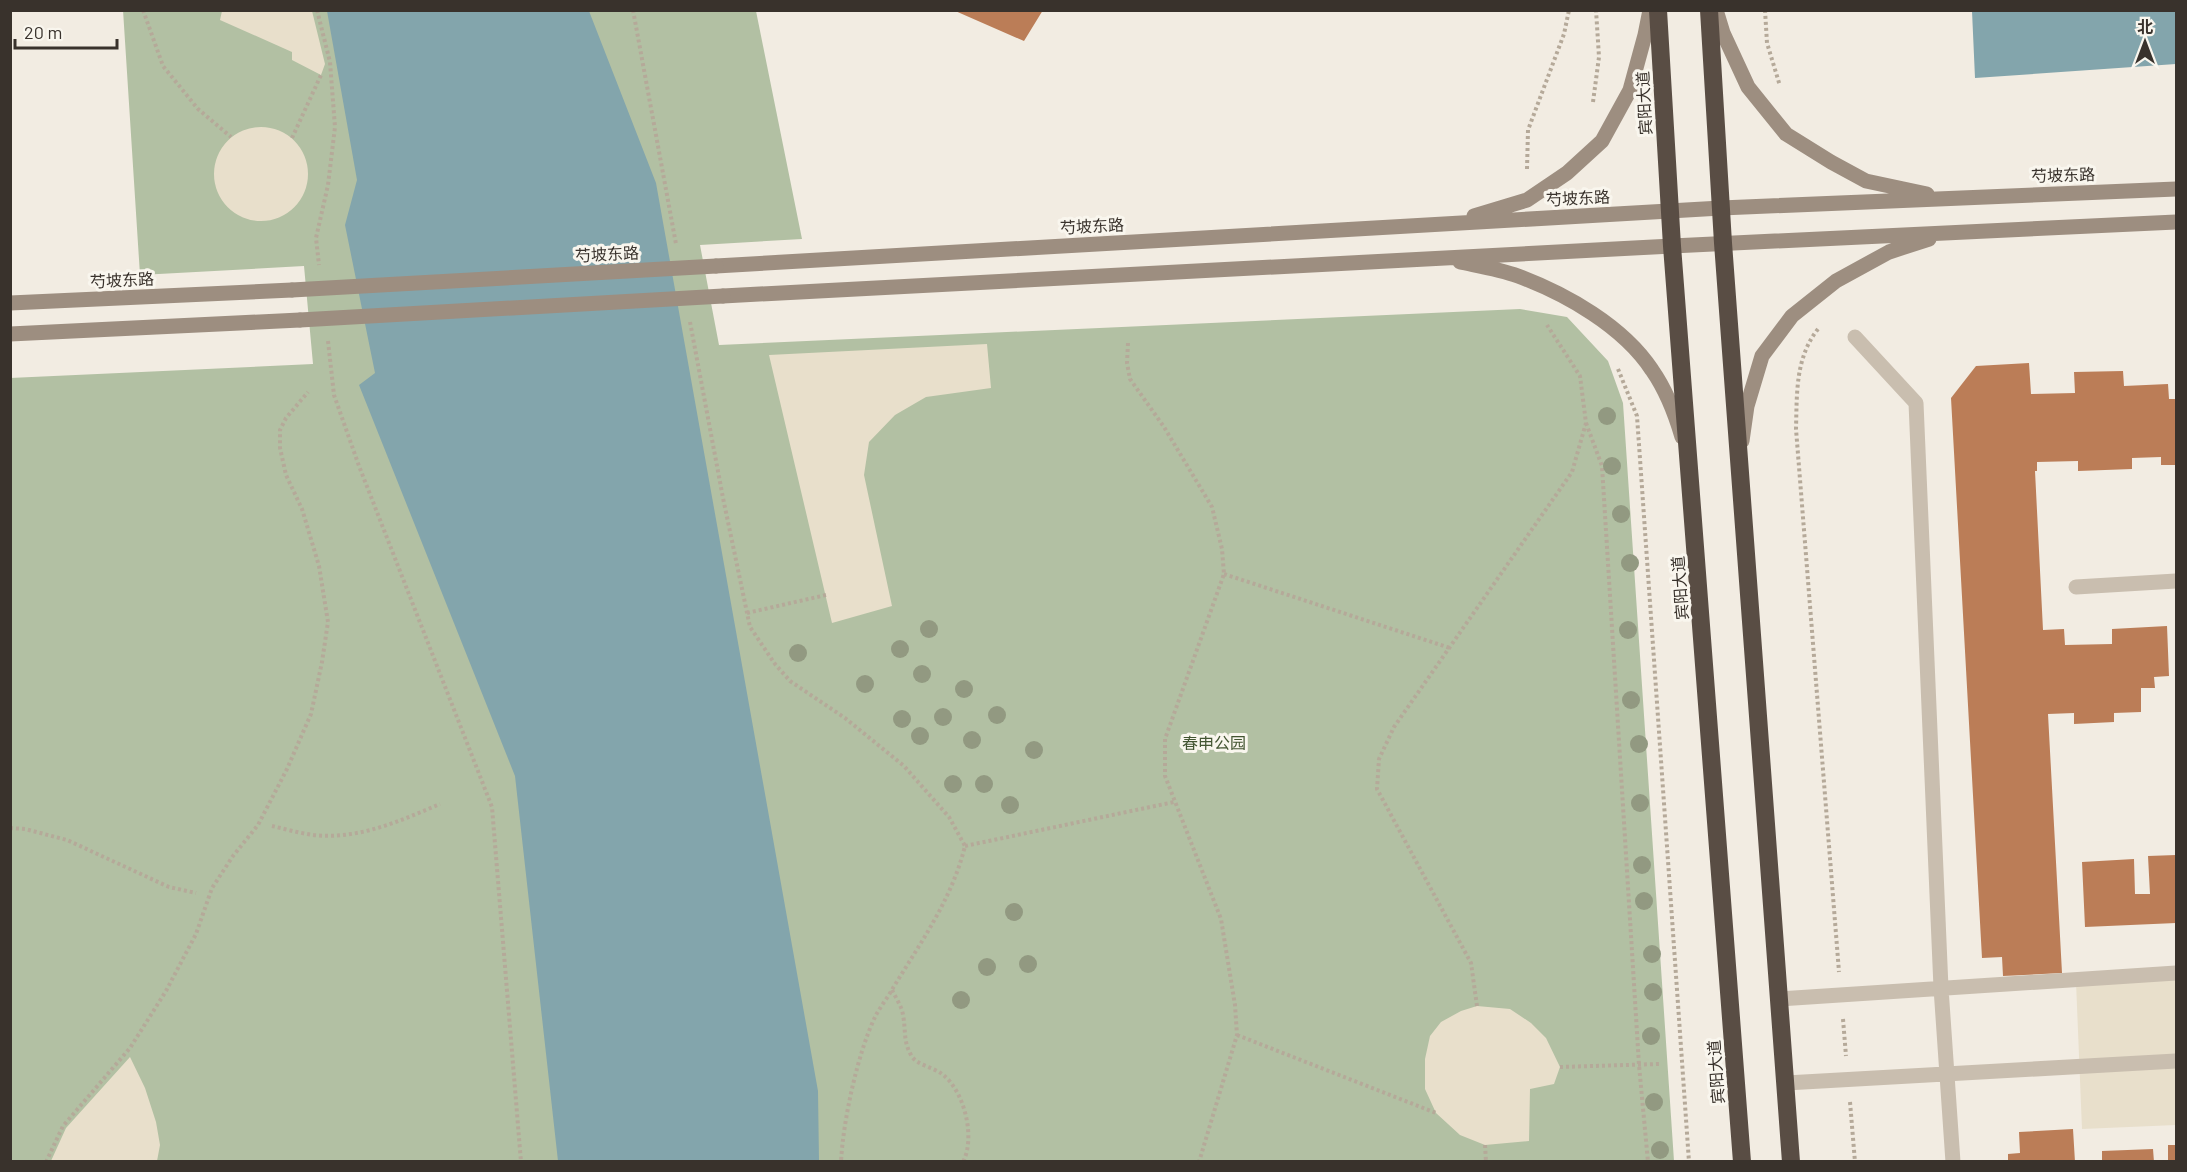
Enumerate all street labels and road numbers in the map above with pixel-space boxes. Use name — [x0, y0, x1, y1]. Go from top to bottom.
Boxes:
street label: 宾阳大道 — [1632, 71, 1655, 135]
street label: 芍坡东路 — [2031, 164, 2095, 185]
street label: 芍坡东路 — [1546, 186, 1610, 209]
street label: 芍坡东路 — [1060, 214, 1124, 237]
street label: 芍坡东路 — [575, 242, 639, 265]
street label: 芍坡东路 — [90, 268, 154, 291]
street label: 宾阳大道 — [1668, 555, 1691, 621]
street label: 宾阳大道 — [1704, 1039, 1727, 1105]

